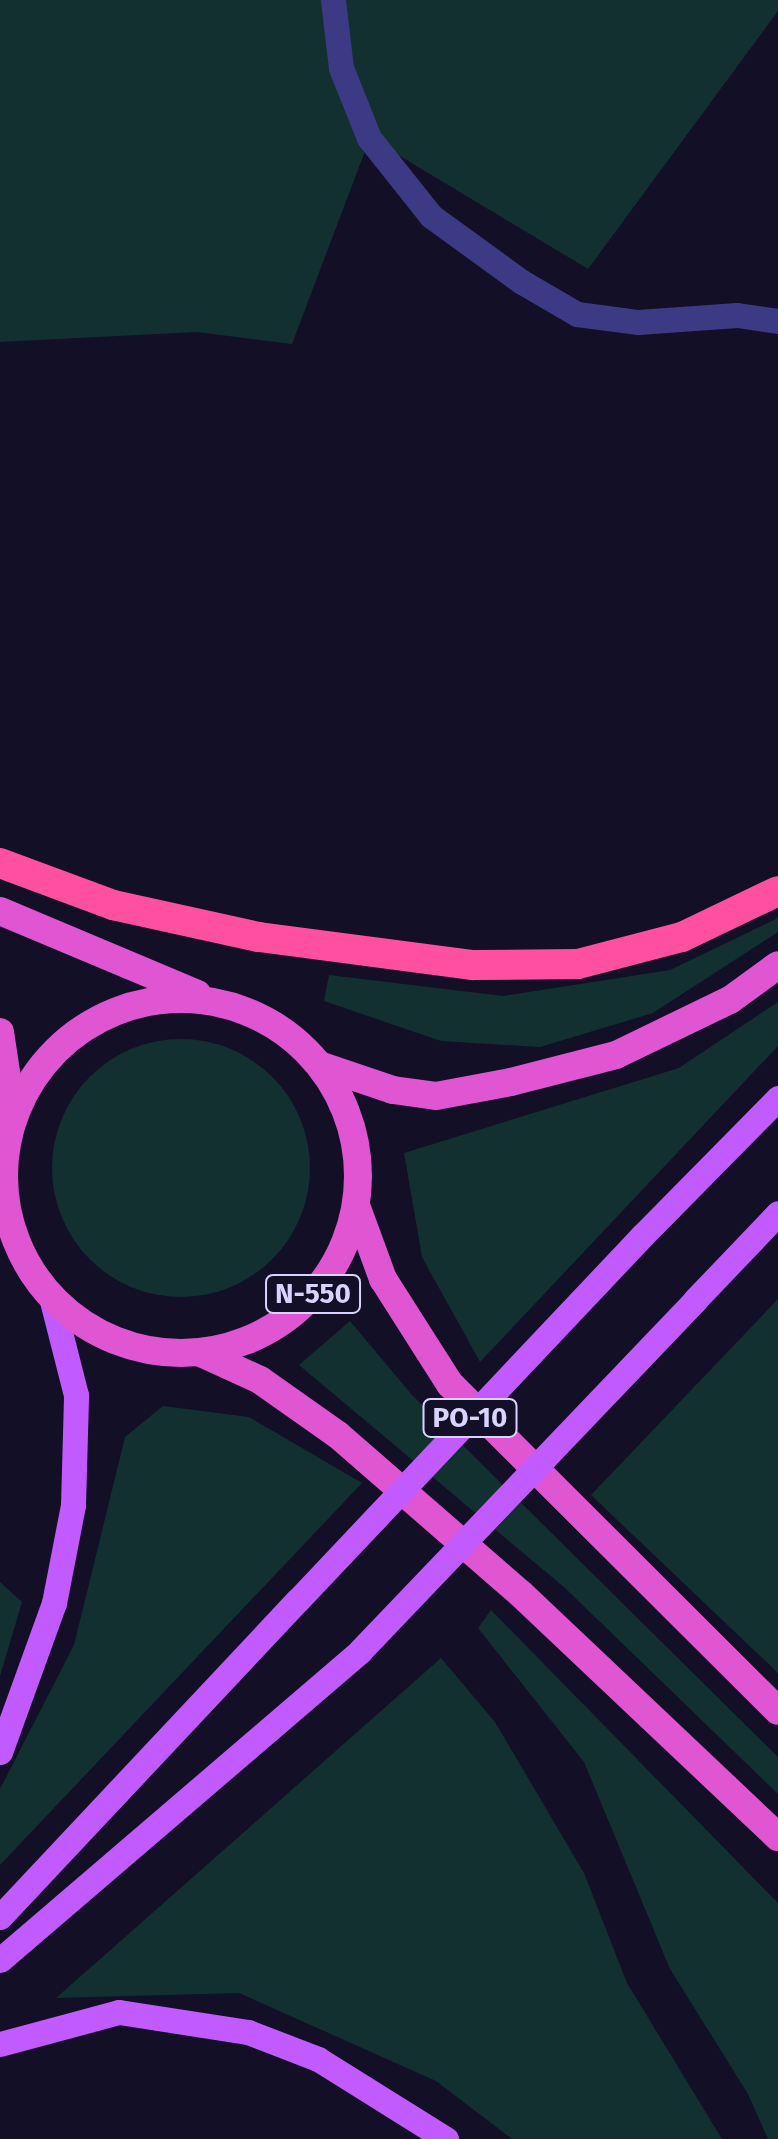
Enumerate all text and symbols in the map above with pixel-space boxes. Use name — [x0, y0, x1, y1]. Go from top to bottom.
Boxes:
road number: N-550 — [263, 1271, 363, 1317]
road number: PO-10 — [422, 1395, 518, 1441]

